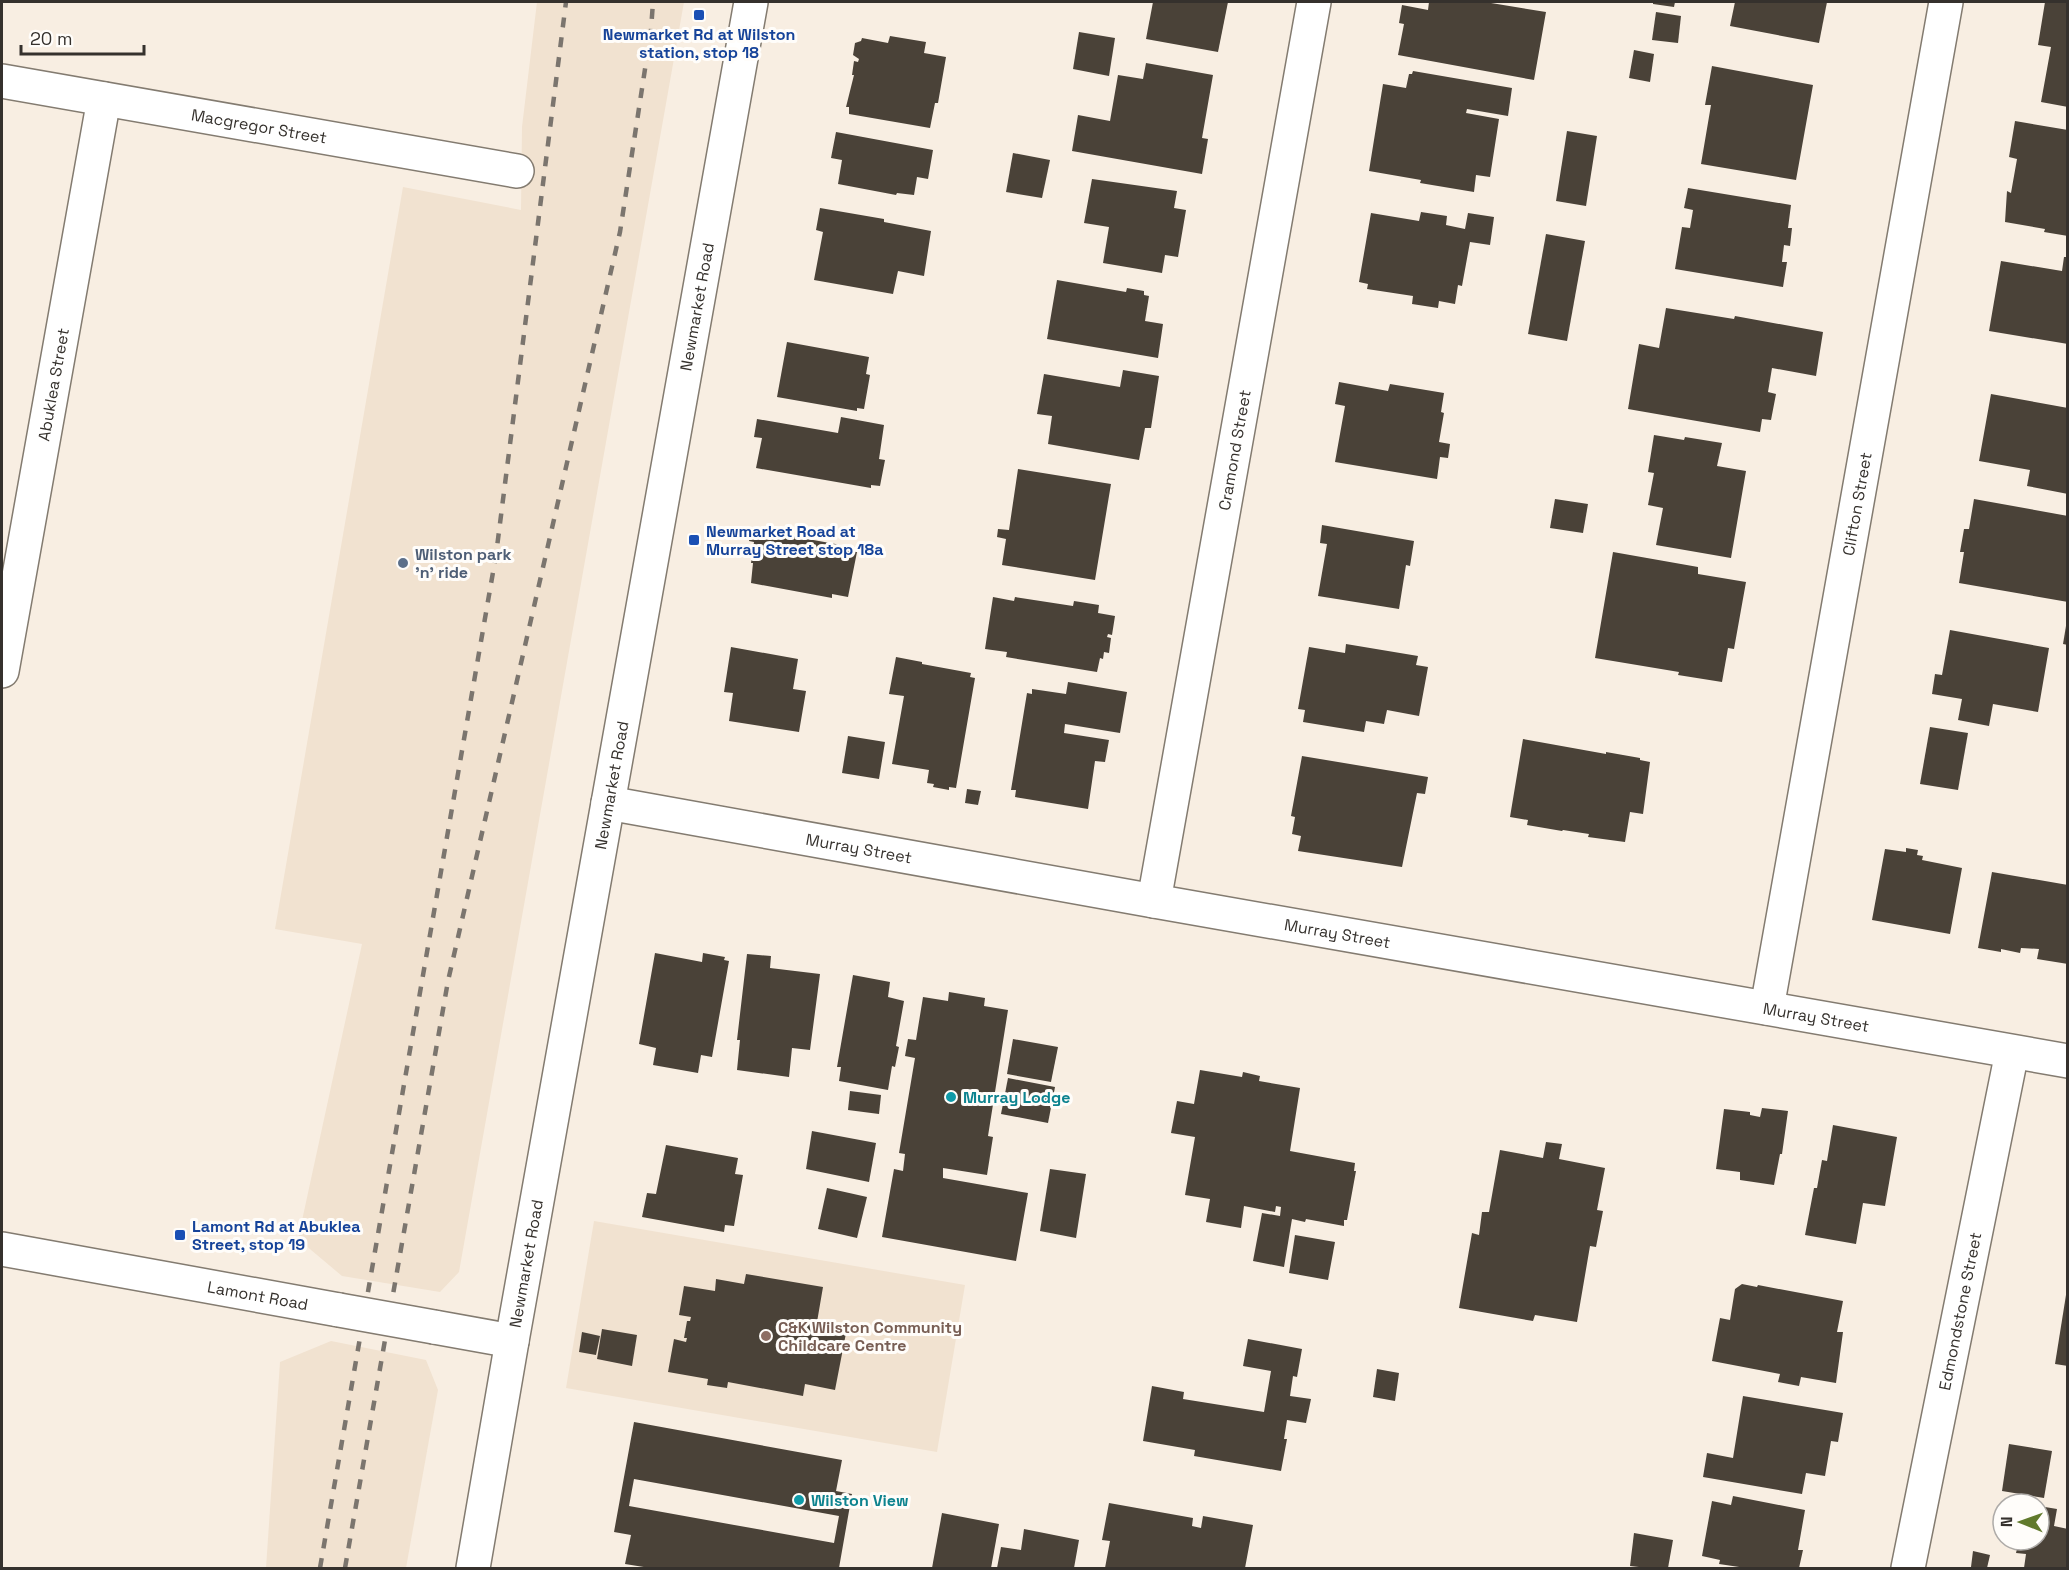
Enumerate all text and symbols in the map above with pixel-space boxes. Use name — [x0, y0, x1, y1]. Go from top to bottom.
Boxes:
marker: Newmarket Rd at Wilston station, stop 18 — [692, 8, 706, 22]
scale bar — [21, 18, 144, 56]
place label: Newmarket Rd at Wilston station, stop 18 — [603, 24, 795, 63]
text: 20 m — [30, 27, 73, 50]
street label: Macgregor Street — [190, 104, 328, 148]
street label: Newmarket Road — [675, 241, 718, 372]
street label: Abuklea Street — [33, 326, 73, 443]
street label: Cramond Street — [1213, 388, 1255, 512]
street label: Clifton Street — [1837, 450, 1876, 557]
place label: Newmarket Road at Murray Street stop 18a — [706, 521, 883, 560]
marker: Newmarket Road at Murray Street stop 18a — [687, 533, 701, 547]
place label: Wilston park 'n' ride — [415, 544, 512, 583]
marker: Wilston park 'n' ride — [396, 556, 410, 570]
street label: Newmarket Road — [589, 719, 633, 851]
street label: Murray Street — [804, 828, 914, 868]
street label: Murray Street — [1283, 914, 1392, 953]
street label: Murray Street — [1762, 997, 1871, 1037]
place label: Murray Lodge — [963, 1087, 1071, 1108]
marker: Murray Lodge — [944, 1090, 958, 1104]
street label: Newmarket Road — [504, 1198, 548, 1329]
place label: Lamont Rd at Abuklea Street, stop 19 — [192, 1216, 361, 1255]
marker: Lamont Rd at Abuklea Street, stop 19 — [173, 1228, 187, 1242]
street label: Edmondstone Street — [1934, 1230, 1986, 1392]
street label: Lamont Road — [206, 1276, 310, 1315]
place label: C&K Wilston Community Childcare Centre — [778, 1317, 962, 1356]
marker: C&K Wilston Community Childcare Centre — [759, 1329, 773, 1343]
place label: Wilston View — [811, 1490, 909, 1511]
north arrow — [1991, 1492, 2051, 1552]
marker: Wilston View — [792, 1493, 806, 1507]
text: N — [1996, 1516, 2017, 1527]

